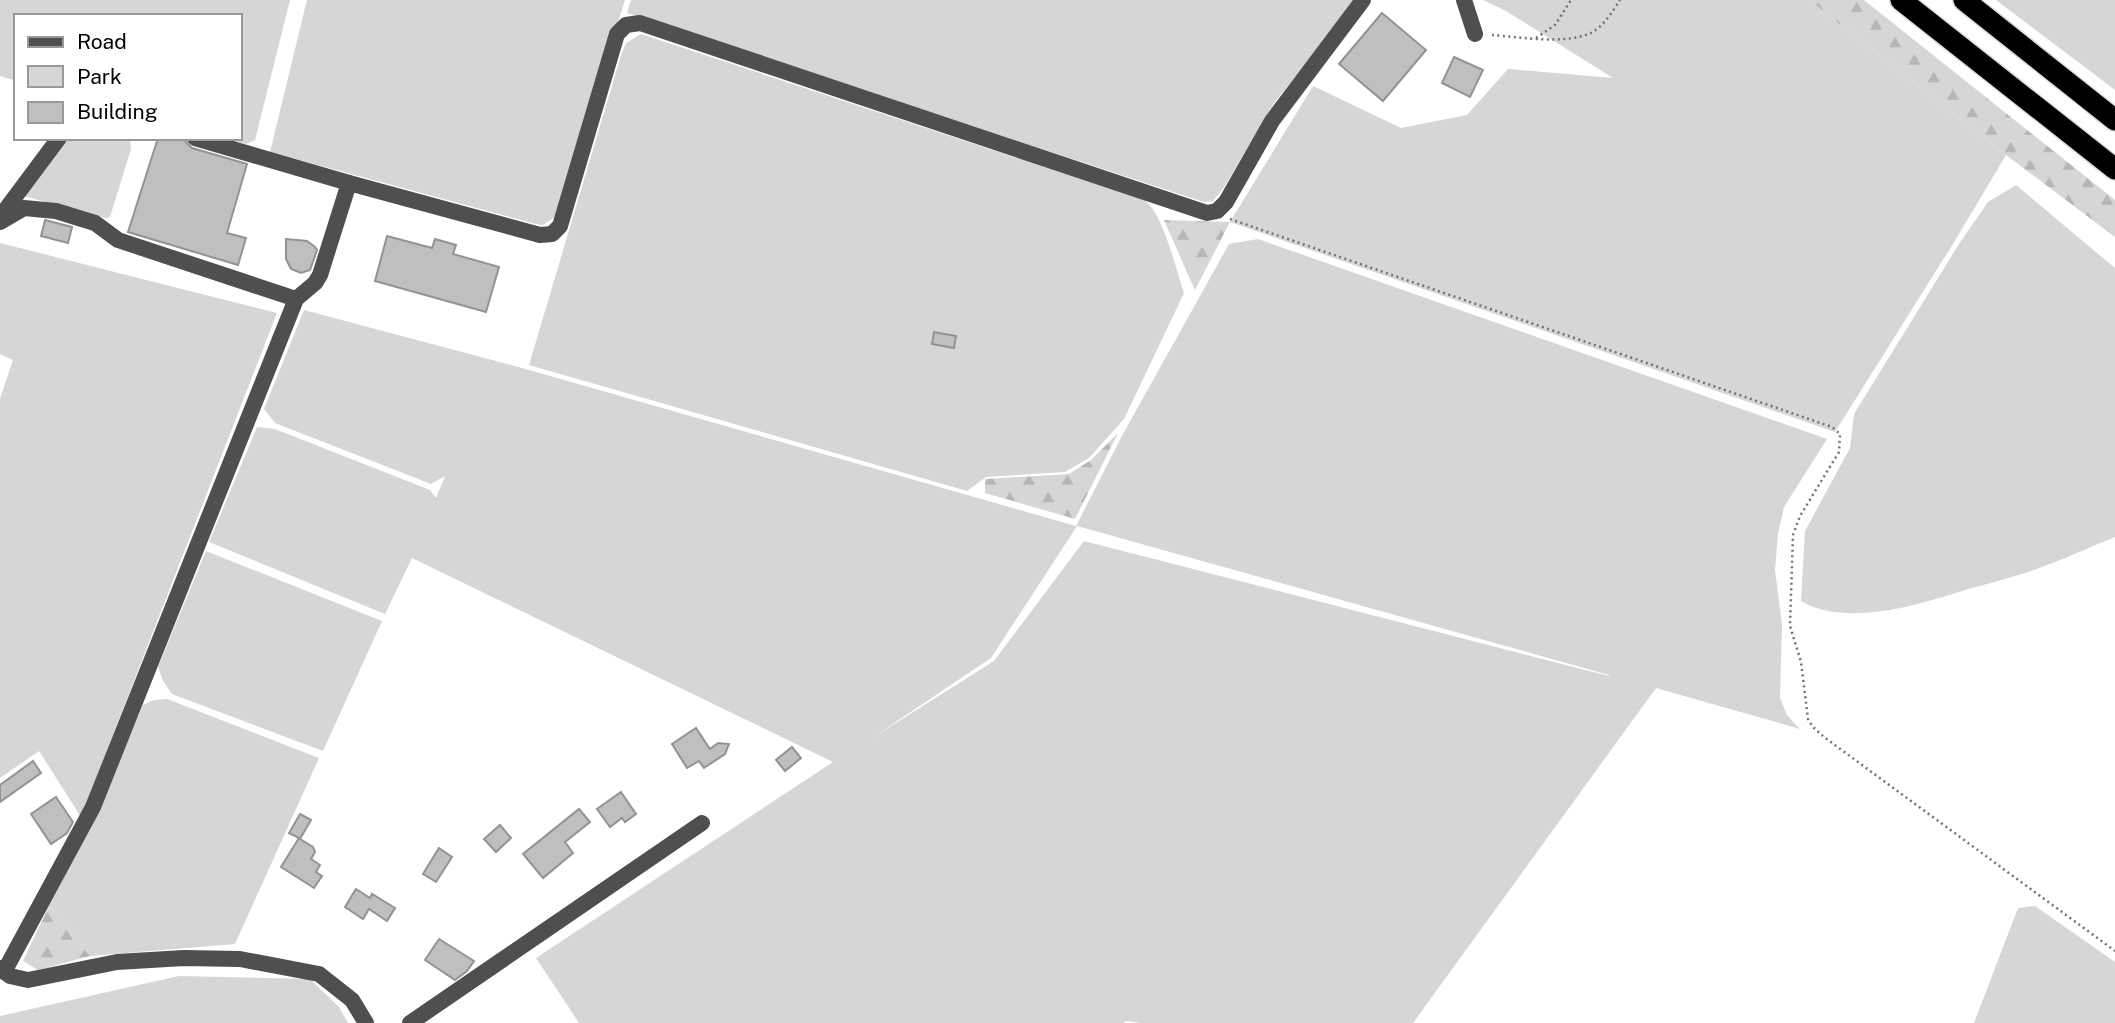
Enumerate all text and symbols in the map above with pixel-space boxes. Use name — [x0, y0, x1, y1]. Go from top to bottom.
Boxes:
legend — [14, 14, 242, 140]
text: Road — [77, 29, 127, 54]
text: Park — [77, 64, 122, 89]
text: Building — [77, 99, 158, 124]

